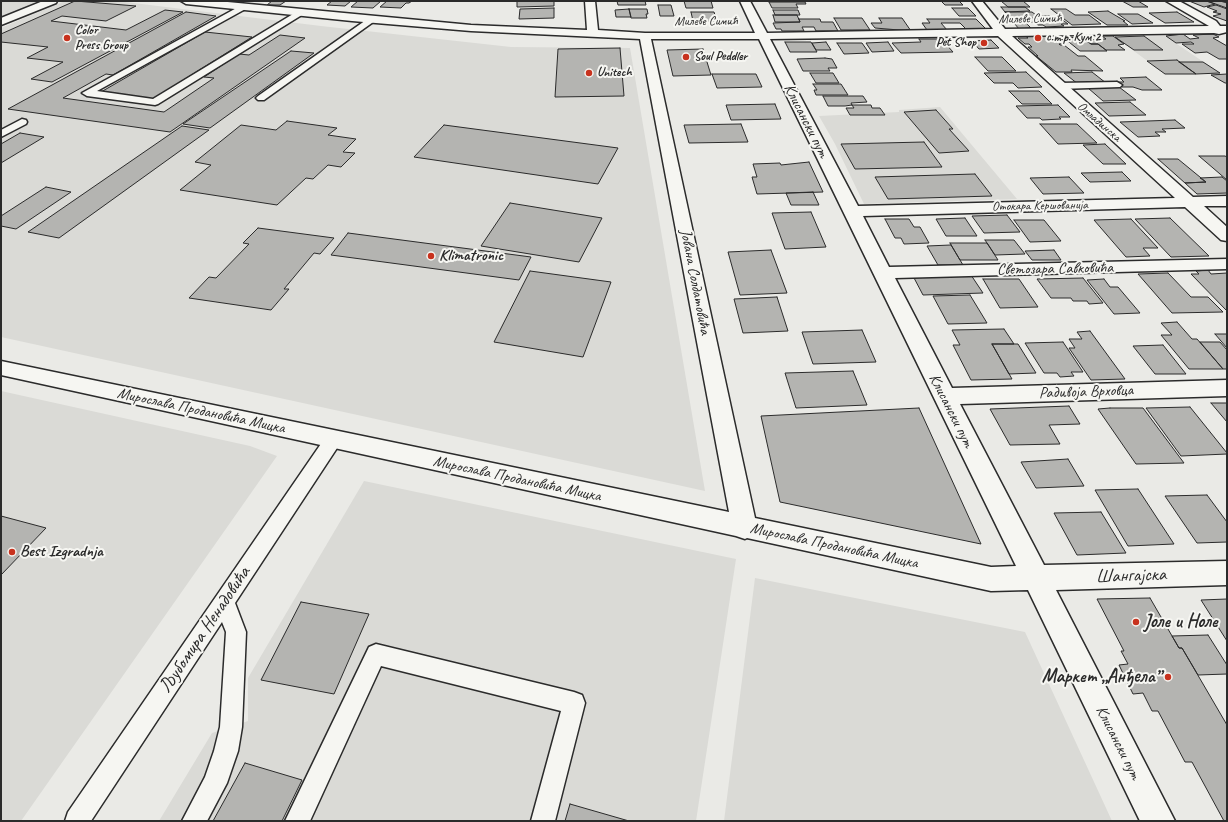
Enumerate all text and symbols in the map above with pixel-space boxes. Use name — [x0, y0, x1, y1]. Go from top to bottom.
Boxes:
street label: Милеве Симић — [998, 11, 1062, 27]
street label: Милеве Симић — [674, 14, 738, 30]
place label: Color Press Group — [75, 23, 128, 54]
place label: с.т.р. Кум 2 — [1046, 30, 1100, 46]
marker: Color Press Group — [62, 33, 72, 43]
marker: с.т.р. Кум 2 — [1033, 33, 1043, 43]
place label: Pet Shop — [936, 35, 976, 51]
marker: Pet Shop — [979, 38, 989, 48]
place label: Soul Peddler — [694, 49, 747, 65]
marker: Soul Peddler — [681, 52, 691, 62]
place label: Unitech — [597, 65, 632, 81]
marker: Unitech — [584, 68, 594, 78]
street label: Клисански пут — [779, 81, 833, 161]
street label: Омладинска — [1074, 99, 1124, 145]
street label: Отокара Кершованија — [992, 197, 1088, 215]
street label: Јована Солдатовића — [675, 228, 715, 336]
place label: Klimatronic — [439, 246, 503, 266]
marker: Klimatronic — [426, 251, 436, 261]
street label: Светозара Савковића — [997, 258, 1113, 280]
street label: Клисански пут — [924, 371, 978, 451]
street label: Радивоја Врховца — [1039, 381, 1133, 403]
street label: Мирослава Продановића Мицка — [115, 384, 287, 438]
street label: Мирослава Продановића Мицка — [431, 452, 603, 506]
street label: Мирослава Продановића Мицка — [748, 519, 920, 573]
place label: Best Izgradnja — [20, 542, 103, 562]
marker: Best Izgradnja — [7, 547, 17, 557]
street label: Љубомира Ненадовића — [154, 562, 256, 698]
street label: Шангајска — [1095, 563, 1167, 589]
place label: Јоле и Ноле — [1144, 611, 1218, 633]
marker: Јоле и Ноле — [1131, 617, 1141, 627]
place label: Маркет „Анђела” — [1042, 666, 1160, 688]
marker: Маркет „Анђела” — [1163, 672, 1173, 682]
street label: Клисански пут — [1091, 703, 1145, 783]

